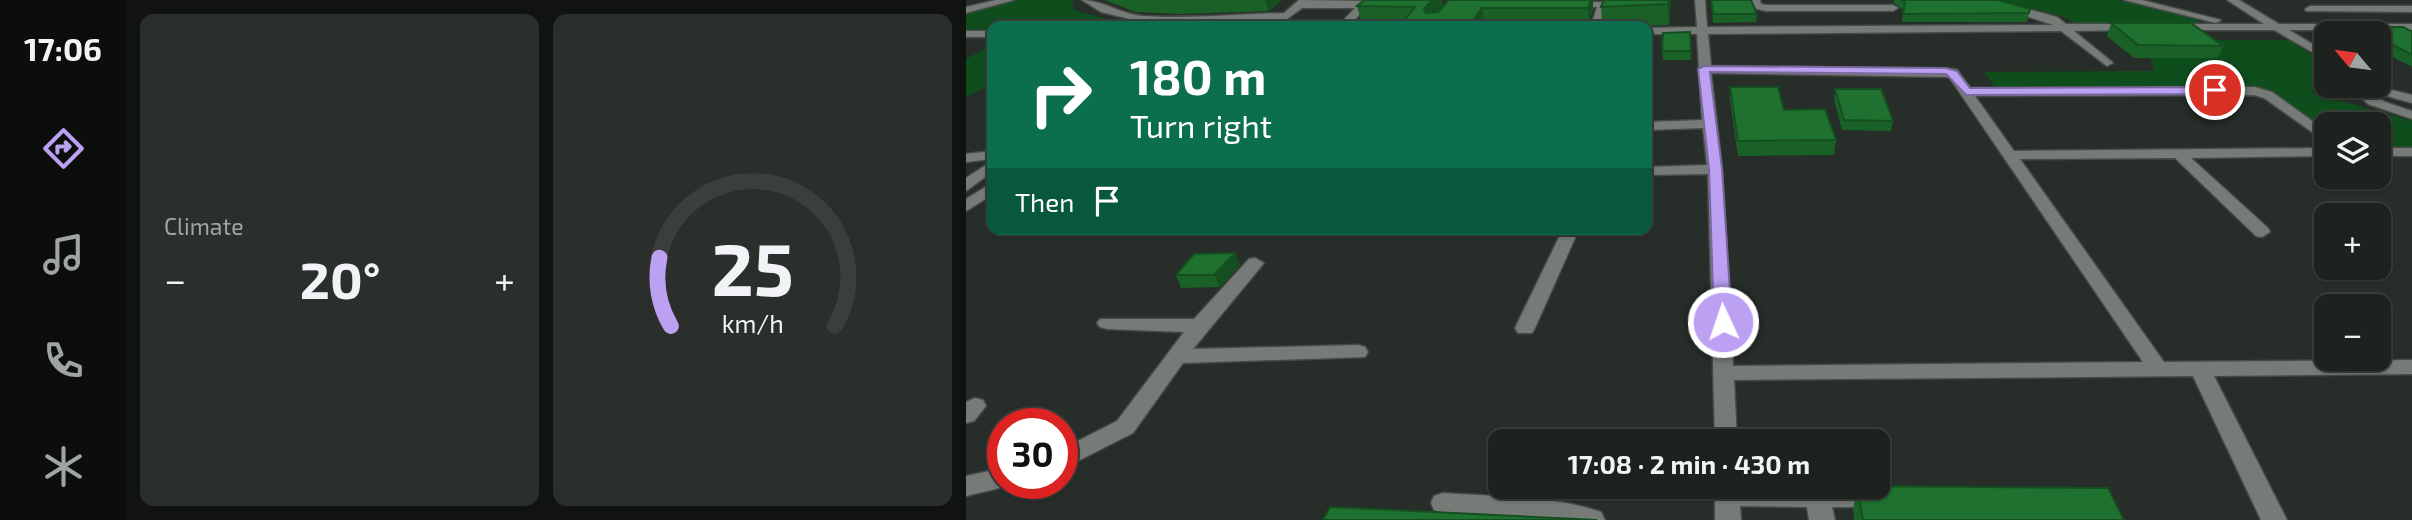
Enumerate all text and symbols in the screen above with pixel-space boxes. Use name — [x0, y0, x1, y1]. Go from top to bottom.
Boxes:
north arrow — [2314, 21, 2390, 98]
map controls — [2314, 21, 2391, 371]
text: 17:06 — [24, 29, 102, 67]
text: 180 m — [1130, 46, 1266, 105]
icon: right — [1015, 49, 1106, 140]
pin — [2185, 60, 2245, 120]
icon: arrive — [2196, 71, 2234, 109]
text: Turn right — [1130, 106, 1272, 144]
button: layers — [2314, 112, 2391, 189]
icon: directions — [39, 124, 88, 173]
icon: arrive — [1088, 182, 1126, 220]
text: Then — [1015, 186, 1074, 217]
button: + — [2314, 203, 2391, 280]
text: Climate — [164, 212, 244, 240]
text: 25 — [711, 223, 794, 311]
icon: music — [39, 230, 88, 279]
text: 20° — [300, 247, 381, 309]
text: − — [164, 256, 186, 302]
text: + — [494, 256, 515, 302]
position arrow — [1686, 285, 1760, 359]
button: − — [2314, 294, 2391, 371]
text: km/h — [721, 308, 784, 338]
icon: phone — [39, 336, 88, 385]
speed limit sign: 30 — [987, 408, 1078, 499]
icon: climate — [39, 442, 88, 491]
text: 17:08 · 2 min · 430 m — [1568, 448, 1810, 479]

